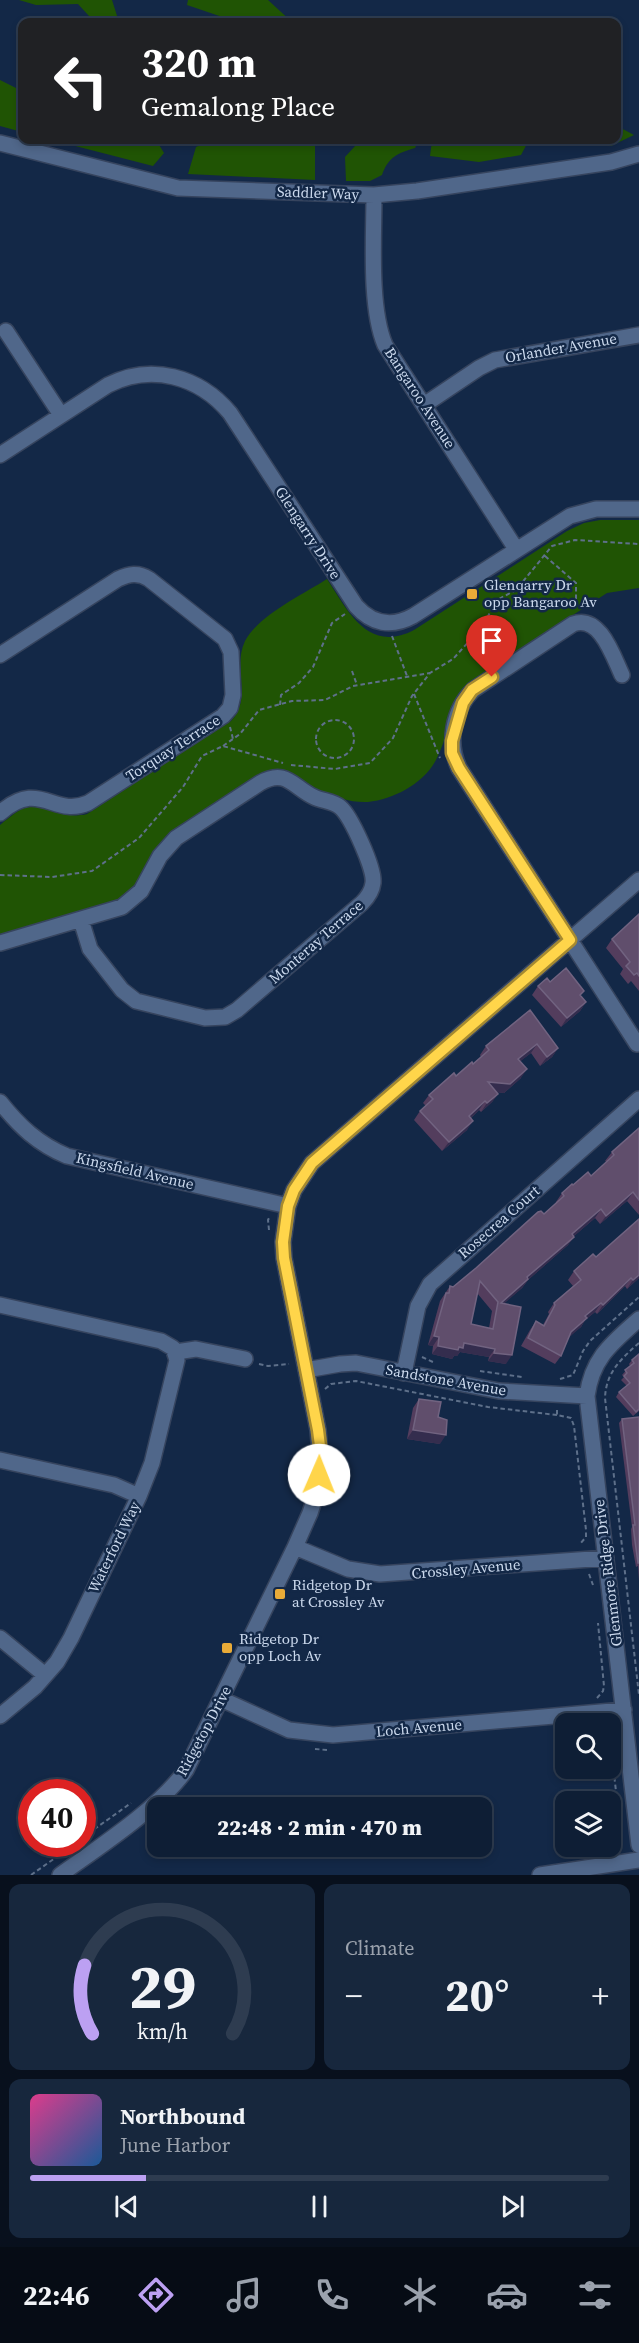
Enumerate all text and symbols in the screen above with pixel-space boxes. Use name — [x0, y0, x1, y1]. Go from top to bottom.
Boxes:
text: 320 m — [141, 33, 256, 91]
icon: left — [42, 42, 120, 120]
text: Gemalong Place — [141, 88, 335, 125]
street label: Saddler Way — [276, 181, 360, 204]
street label: Orlander Avenue — [503, 327, 619, 368]
street label: Bangaroo Avenue — [380, 343, 461, 453]
street label: Glengarry Drive — [271, 482, 346, 583]
place label: Glenqarry Dr opp Bangaroo Av — [484, 574, 597, 612]
marker: Glenqarry Dr opp Bangaroo Av — [465, 587, 479, 601]
pin — [466, 615, 517, 677]
icon: arrive — [475, 624, 508, 657]
street label: Torquay Terrace — [121, 709, 224, 786]
street label: Monteray Terrace — [264, 895, 367, 988]
street label: Kingsfield Avenue — [74, 1147, 196, 1194]
street label: Rosecrea Court — [453, 1180, 544, 1263]
street label: Sandstone Avenue — [384, 1359, 508, 1400]
position arrow — [287, 1443, 351, 1507]
street label: Waterford Way — [82, 1497, 145, 1596]
street label: Glenmore Ridge Drive — [588, 1498, 627, 1648]
street label: Crossley Avenue — [411, 1553, 522, 1584]
place label: Ridgetop Dr at Crossley Av — [292, 1574, 385, 1612]
marker: Ridgetop Dr at Crossley Av — [273, 1587, 287, 1601]
place label: Ridgetop Dr opp Loch Av — [239, 1628, 322, 1666]
marker: Ridgetop Dr opp Loch Av — [220, 1641, 234, 1655]
street label: Ridgetop Drive — [171, 1682, 236, 1780]
street label: Loch Avenue — [375, 1713, 463, 1742]
map controls — [555, 1713, 621, 1857]
button: search — [555, 1713, 621, 1779]
speed limit sign: 40 — [18, 1779, 96, 1857]
button: layers — [555, 1791, 621, 1857]
text: 22:48 · 2 min · 470 m — [217, 1812, 422, 1842]
text: Climate — [345, 1934, 414, 1962]
text: 29 — [128, 1943, 196, 2029]
text: 20° — [445, 1964, 509, 2026]
text: − — [345, 1973, 363, 2018]
text: + — [591, 1973, 609, 2018]
text: km/h — [136, 2017, 188, 2046]
text: Northbound — [120, 2101, 245, 2131]
text: June Harbor — [120, 2131, 230, 2159]
icon: previous — [110, 2190, 143, 2223]
icon: pause — [303, 2190, 336, 2223]
icon: next — [496, 2190, 529, 2223]
icon: directions — [135, 2274, 177, 2316]
icon: music — [223, 2274, 265, 2316]
icon: phone — [311, 2274, 353, 2316]
icon: climate — [399, 2274, 441, 2316]
icon: car — [486, 2274, 528, 2316]
icon: filters — [574, 2274, 616, 2316]
text: 22:46 — [23, 2277, 90, 2314]

